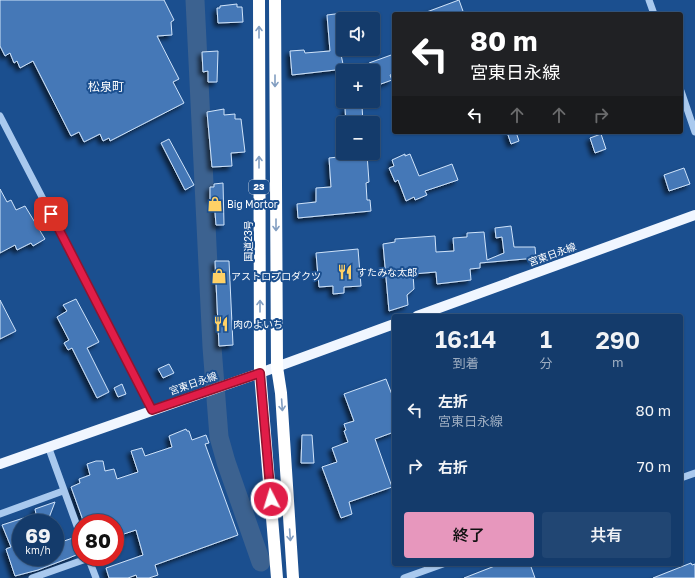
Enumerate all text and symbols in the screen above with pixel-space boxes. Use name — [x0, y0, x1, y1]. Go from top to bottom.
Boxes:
map controls — [336, 12, 380, 160]
button: sound — [336, 12, 380, 56]
text: 80 m — [470, 24, 538, 57]
one-way arrow — [255, 26, 263, 39]
icon: left — [404, 28, 456, 80]
text: 宮東日永線 — [470, 61, 560, 83]
button: + — [336, 64, 380, 108]
one-way arrow — [271, 74, 279, 87]
district label: 松泉町 — [88, 79, 124, 94]
icon: left — [464, 104, 486, 126]
icon: ahead — [506, 104, 528, 126]
icon: ahead — [548, 104, 570, 126]
icon: right — [590, 104, 612, 126]
button: − — [336, 116, 380, 160]
one-way arrow — [255, 156, 263, 169]
road number: 23 — [249, 180, 269, 194]
shop icon: Big Mortor — [206, 195, 224, 213]
pin — [34, 197, 68, 231]
place label: Big Mortor — [227, 198, 278, 210]
icon: arrive — [40, 203, 62, 225]
one-way arrow — [272, 218, 280, 231]
street label: 国道23号 — [242, 220, 254, 262]
street label: 宮東日永線 — [526, 240, 578, 268]
restaurant icon: すたみな太郎 — [336, 263, 354, 281]
place label: すたみな太郎 — [357, 266, 417, 278]
shop icon: アストロプロダクツ — [210, 267, 228, 285]
place label: アストロプロダクツ — [231, 270, 321, 282]
one-way arrow — [256, 300, 264, 313]
restaurant icon: 肉のよいち — [212, 315, 230, 333]
place label: 肉のよいち — [233, 318, 283, 330]
text: 16:14 — [435, 324, 497, 353]
text: 1 — [540, 324, 552, 353]
text: 290 — [595, 325, 640, 354]
text: m — [612, 354, 623, 370]
text: 到着 — [453, 355, 479, 371]
text: 分 — [539, 355, 552, 371]
street label: 宮東日永線 — [167, 369, 219, 397]
text: 左折 — [438, 392, 468, 410]
one-way arrow — [278, 398, 285, 411]
icon: left — [404, 399, 426, 421]
text: 80 m — [636, 401, 671, 419]
text: 宮東日永線 — [438, 413, 503, 429]
icon: right — [404, 455, 426, 477]
text: 70 m — [637, 457, 671, 475]
text: 右折 — [438, 458, 468, 476]
position arrow — [250, 478, 292, 520]
button: 終了 — [404, 512, 534, 558]
button: 共有 — [542, 512, 671, 558]
speed limit sign: 80 — [72, 514, 124, 566]
text: 69 — [25, 523, 51, 547]
one-way arrow — [287, 528, 294, 541]
text: km/h — [25, 544, 51, 556]

